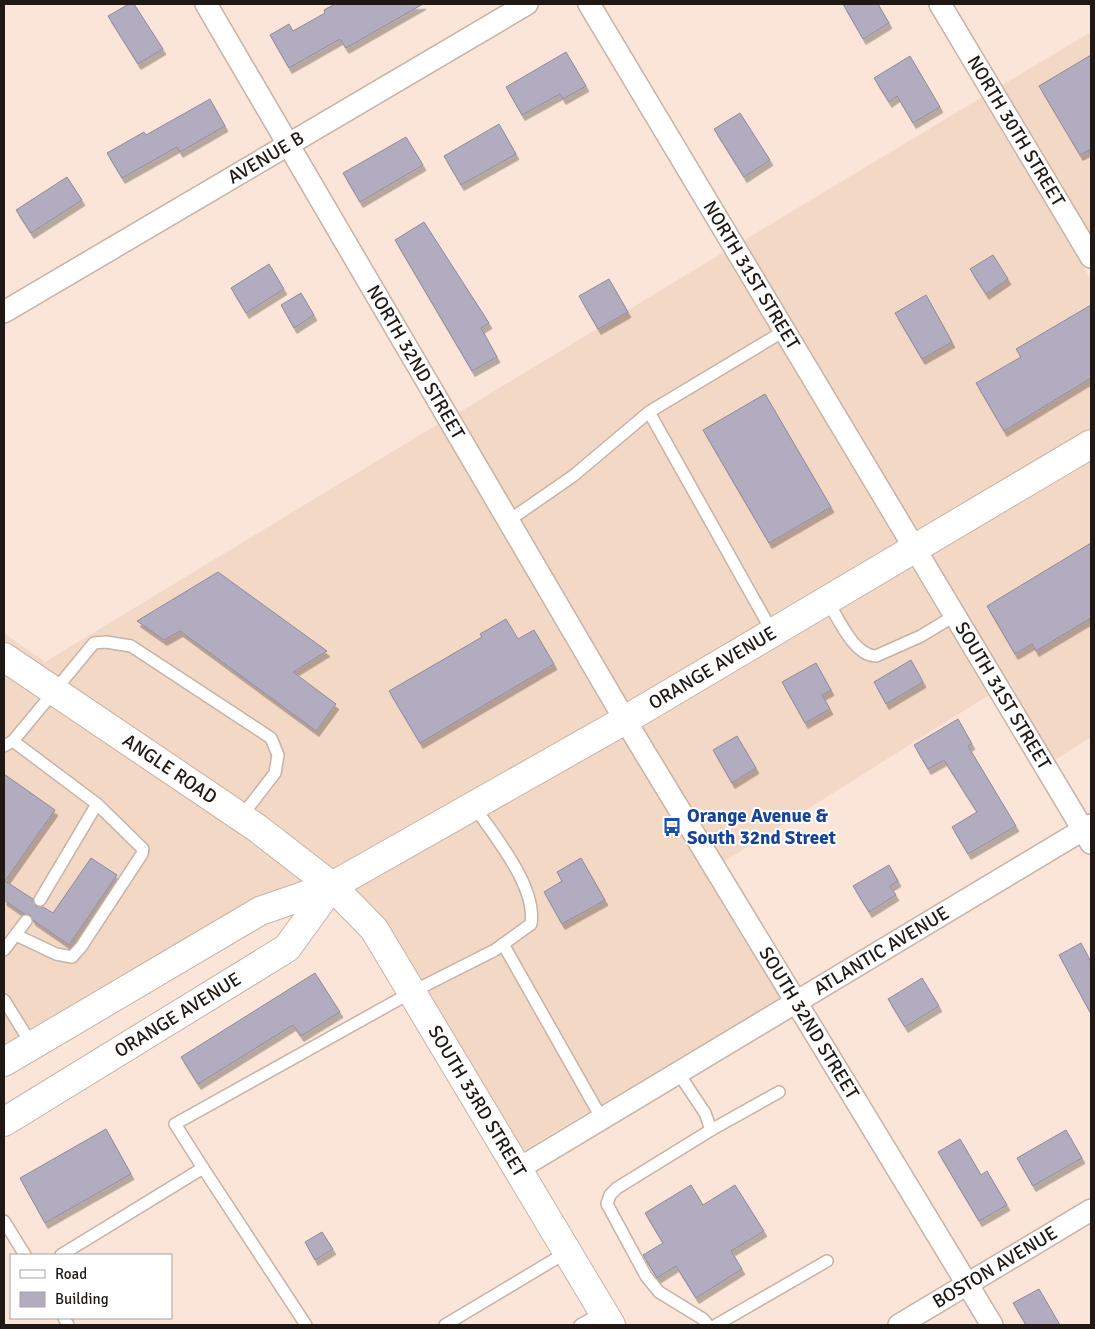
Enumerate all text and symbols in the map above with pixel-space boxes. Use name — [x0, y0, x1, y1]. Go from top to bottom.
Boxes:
street label: NORTH 30TH STREET — [962, 51, 1070, 211]
street label: AVENUE B — [223, 126, 308, 189]
street label: NORTH 31ST STREET — [698, 197, 805, 354]
street label: NORTH 32ND STREET — [361, 281, 470, 444]
street label: SOUTH 31ST STREET — [949, 617, 1057, 774]
street label: ORANGE AVENUE — [644, 621, 781, 715]
street label: ANGLE ROAD — [118, 729, 221, 809]
place label: Orange Avenue & South 32nd Street — [687, 804, 836, 850]
bus stop icon: Orange Avenue & South 32nd Street — [661, 816, 683, 838]
street label: ATLANTIC AVENUE — [810, 901, 953, 1001]
street label: SOUTH 32ND STREET — [753, 942, 864, 1104]
street label: ORANGE AVENUE — [110, 967, 246, 1063]
street label: SOUTH 33RD STREET — [423, 1021, 532, 1182]
street label: BOSTON AVENUE — [928, 1221, 1062, 1314]
legend — [10, 1254, 172, 1319]
text: Road — [55, 1265, 87, 1283]
text: Building — [55, 1290, 109, 1308]

